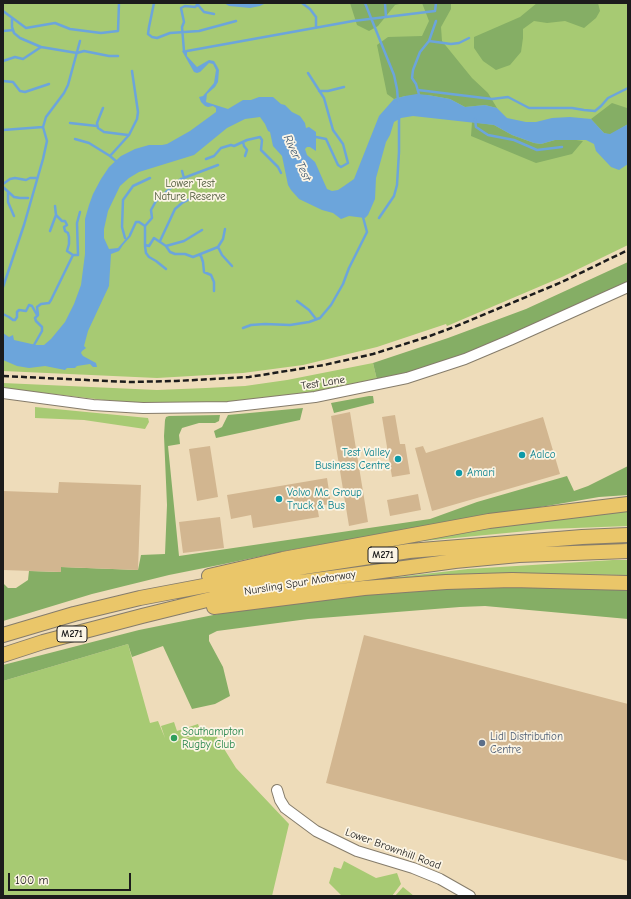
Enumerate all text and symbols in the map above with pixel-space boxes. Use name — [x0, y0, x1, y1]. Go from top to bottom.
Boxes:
water label: River Test — [280, 132, 314, 184]
park label: Lower Test Nature Reserve — [154, 177, 226, 203]
street label: Test Lane — [300, 373, 346, 393]
place label: Test Valley Business Centre — [315, 446, 390, 472]
place label: Aalco — [530, 448, 556, 462]
marker: Aalco — [517, 450, 527, 460]
marker: Test Valley Business Centre — [393, 454, 403, 464]
place label: Amari — [467, 466, 495, 480]
marker: Amari — [454, 468, 464, 478]
place label: Volvo Mc Group Truck & Bus — [287, 486, 362, 512]
marker: Volvo Mc Group Truck & Bus — [274, 494, 284, 504]
road number: M271 — [368, 547, 398, 563]
street label: Nursling Spur Motorway — [243, 568, 357, 598]
road number: M271 — [57, 626, 87, 642]
place label: Southampton Rugby Club — [182, 725, 244, 751]
place label: Lidl Distribution Centre — [490, 730, 563, 756]
marker: Southampton Rugby Club — [169, 733, 179, 743]
marker: Lidl Distribution Centre — [477, 738, 487, 748]
street label: Lower Brownhill Road — [343, 826, 443, 872]
scale bar — [10, 865, 133, 891]
text: 100 m — [15, 873, 48, 887]

